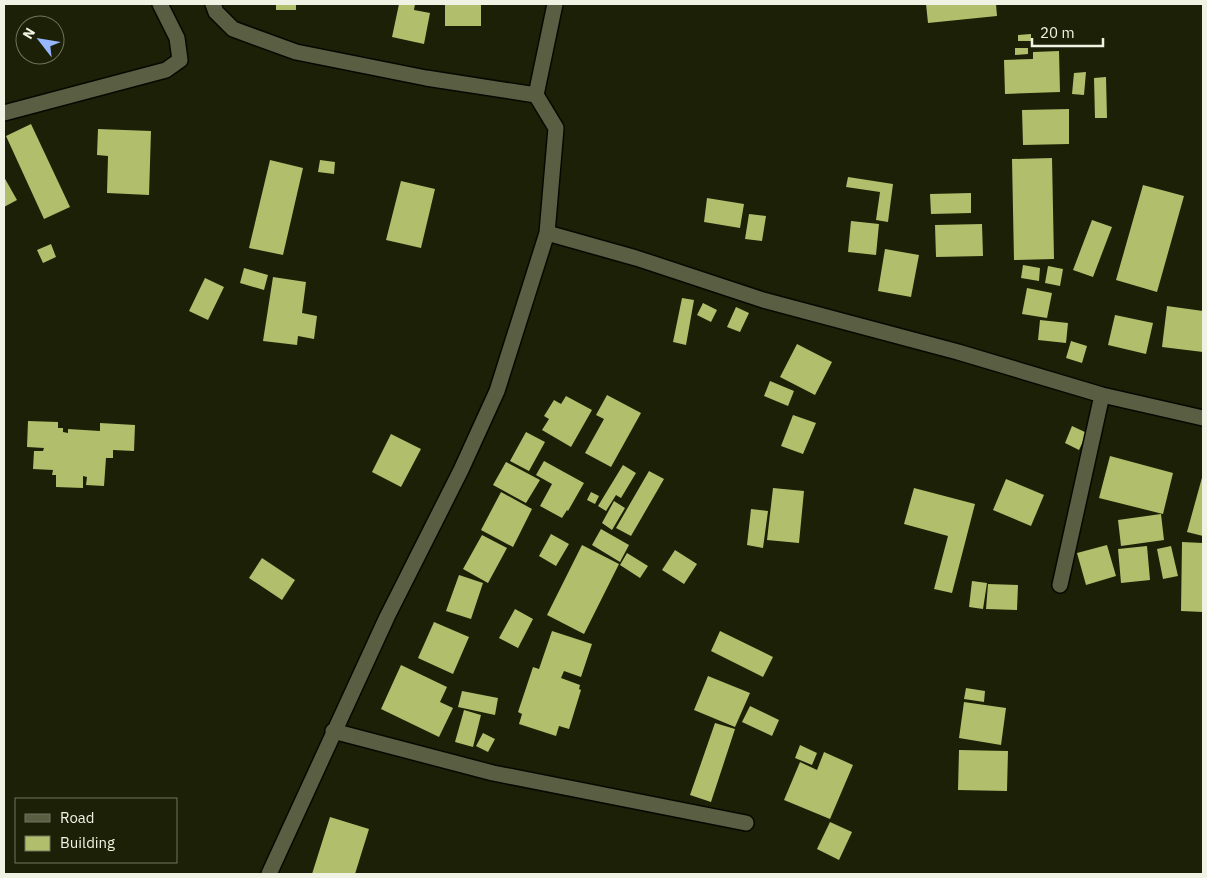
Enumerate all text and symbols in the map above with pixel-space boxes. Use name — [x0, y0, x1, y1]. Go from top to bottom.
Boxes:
north arrow — [15, 15, 65, 65]
scale bar — [1032, 15, 1103, 47]
text: 20 m — [1040, 23, 1075, 42]
text: N — [19, 24, 39, 42]
legend — [15, 798, 178, 863]
text: Road — [60, 808, 95, 827]
text: Building — [60, 833, 115, 852]

